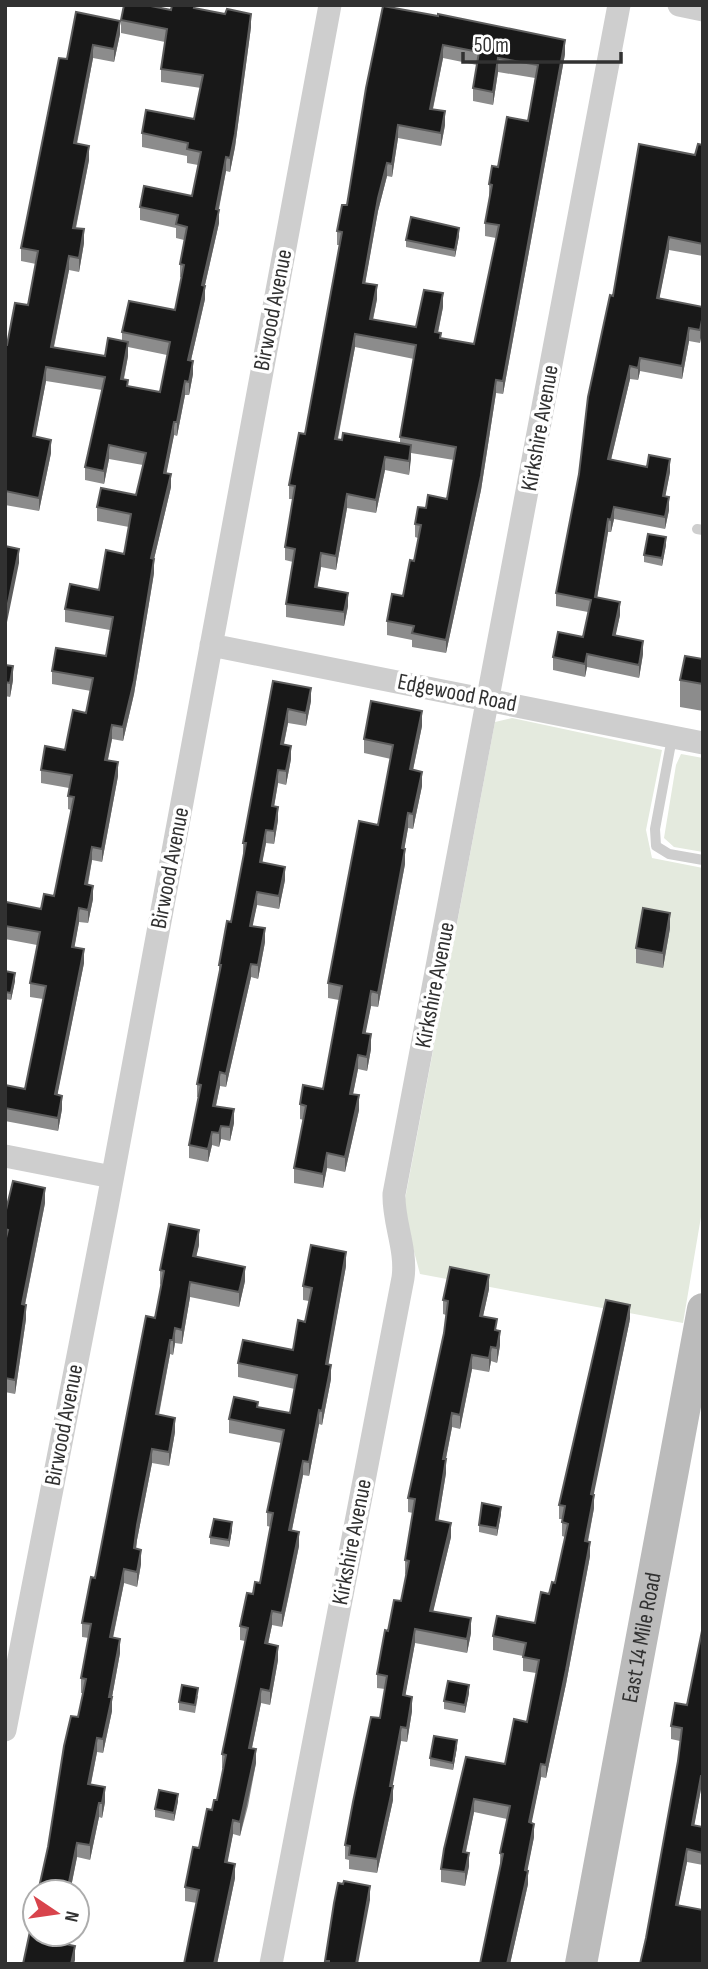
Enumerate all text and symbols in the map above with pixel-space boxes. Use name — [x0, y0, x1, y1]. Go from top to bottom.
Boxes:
scale bar — [463, 21, 620, 65]
text: 50 m — [474, 33, 509, 58]
street label: Birwood Avenue — [248, 247, 298, 373]
street label: Kirkshire Avenue — [515, 363, 565, 493]
street label: Edgewood Road — [395, 668, 519, 718]
street label: Birwood Avenue — [145, 805, 195, 931]
street label: Kirkshire Avenue — [409, 920, 461, 1050]
street label: Birwood Avenue — [39, 1362, 89, 1488]
street label: Kirkshire Avenue — [326, 1477, 378, 1607]
street label: East 14 Mile Road — [616, 1570, 668, 1705]
north arrow — [21, 1878, 91, 1948]
text: N — [59, 1909, 83, 1924]

